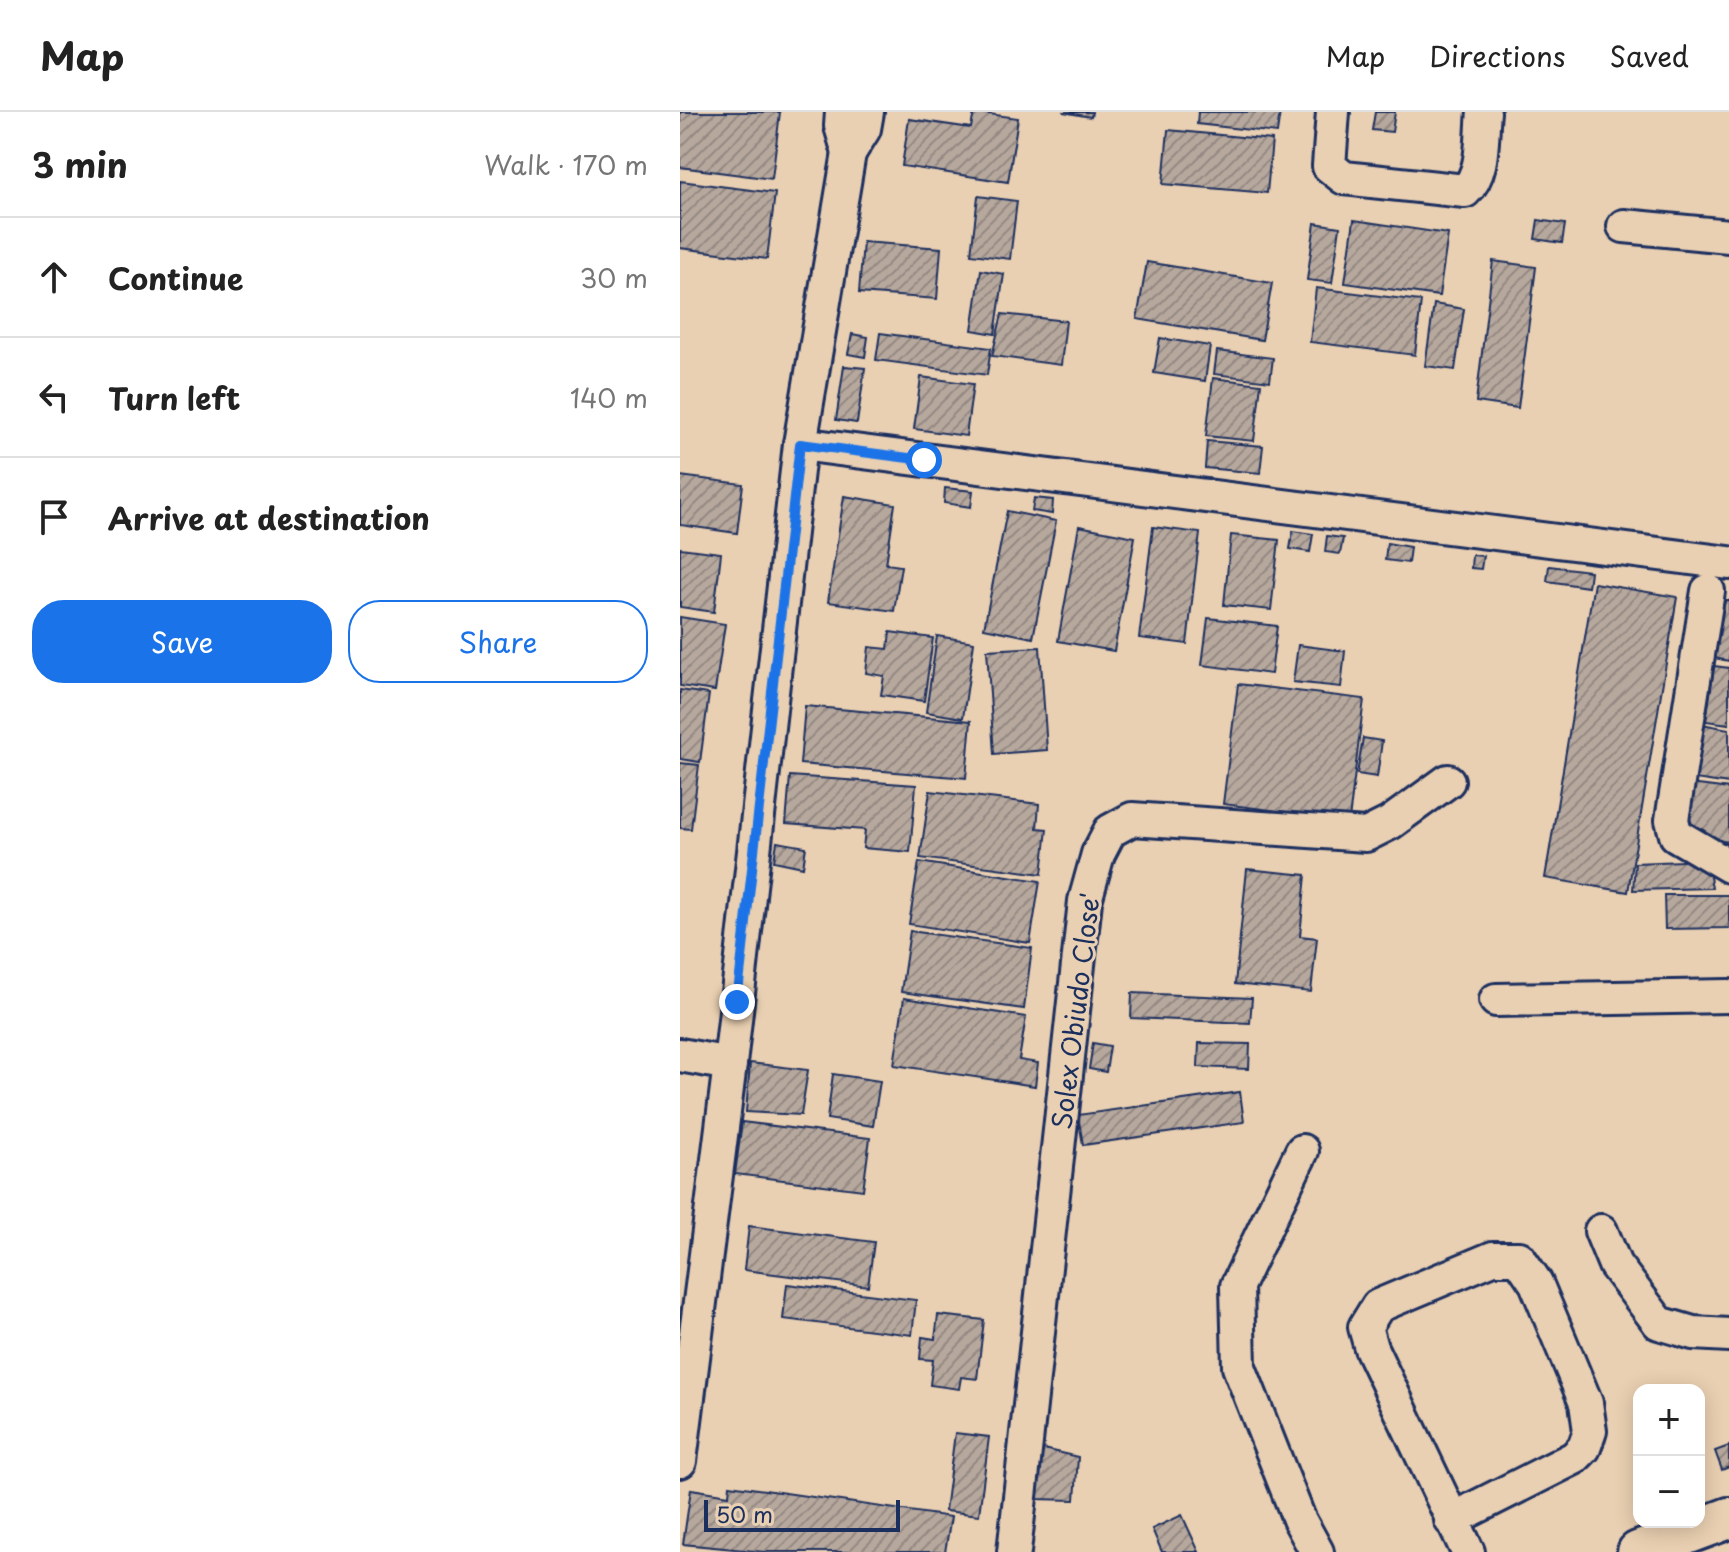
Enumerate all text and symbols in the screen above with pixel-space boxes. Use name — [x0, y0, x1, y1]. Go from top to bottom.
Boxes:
text: Map — [40, 27, 124, 84]
text: Map — [1326, 34, 1385, 77]
text: Directions — [1429, 34, 1566, 77]
text: Saved — [1610, 34, 1689, 77]
text: 3 min — [32, 138, 128, 190]
text: Walk · 170 m — [484, 145, 648, 184]
icon: ahead — [32, 255, 76, 299]
text: Continue — [108, 255, 243, 300]
text: 30 m — [580, 258, 648, 297]
icon: left — [32, 375, 76, 419]
text: Turn left — [108, 375, 240, 420]
text: 140 m — [570, 378, 648, 417]
route start — [906, 442, 942, 478]
icon: arrive — [32, 495, 76, 539]
text: Arrive at destination — [108, 495, 430, 540]
button: Save — [32, 600, 332, 683]
button: Share — [348, 600, 648, 683]
street label: Solex Obiudo Close' — [1041, 890, 1109, 1132]
route end — [719, 984, 755, 1020]
map controls — [1633, 1384, 1705, 1528]
button: + — [1633, 1384, 1705, 1456]
button: − — [1633, 1456, 1705, 1528]
scale bar — [704, 1496, 900, 1532]
text: 50 m — [716, 1497, 773, 1530]

